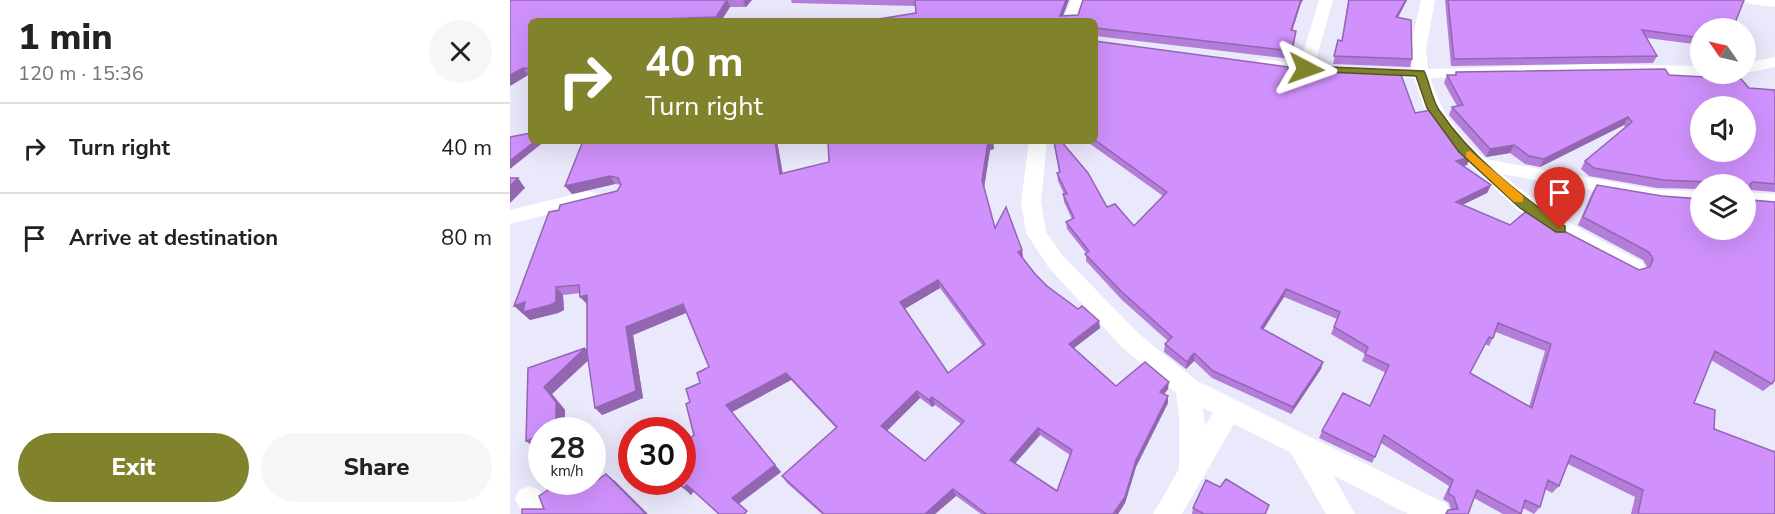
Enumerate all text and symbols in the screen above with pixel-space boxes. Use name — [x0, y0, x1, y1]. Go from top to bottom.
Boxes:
text: 1 min — [18, 13, 113, 62]
north arrow — [1690, 18, 1756, 84]
map controls — [1690, 18, 1756, 240]
button: close — [429, 20, 492, 83]
text: 40 m — [645, 34, 744, 91]
position arrow — [1274, 37, 1338, 101]
icon: right — [546, 42, 624, 120]
text: 120 m · 15:36 — [18, 60, 144, 87]
text: Turn right — [645, 88, 763, 125]
button: sound — [1690, 96, 1756, 162]
icon: right — [18, 132, 51, 165]
text: Turn right — [69, 133, 170, 163]
text: 40 m — [441, 133, 492, 163]
pin — [1534, 167, 1585, 229]
button: layers — [1690, 174, 1756, 240]
icon: arrive — [1543, 176, 1576, 209]
icon: arrive — [18, 222, 51, 255]
text: Arrive at destination — [69, 223, 278, 253]
text: 80 m — [441, 223, 492, 253]
speed limit sign: 30 — [618, 417, 696, 495]
text: 28 — [549, 428, 585, 469]
button: Exit — [18, 433, 249, 502]
button: Share — [261, 433, 492, 502]
text: km/h — [550, 461, 584, 481]

